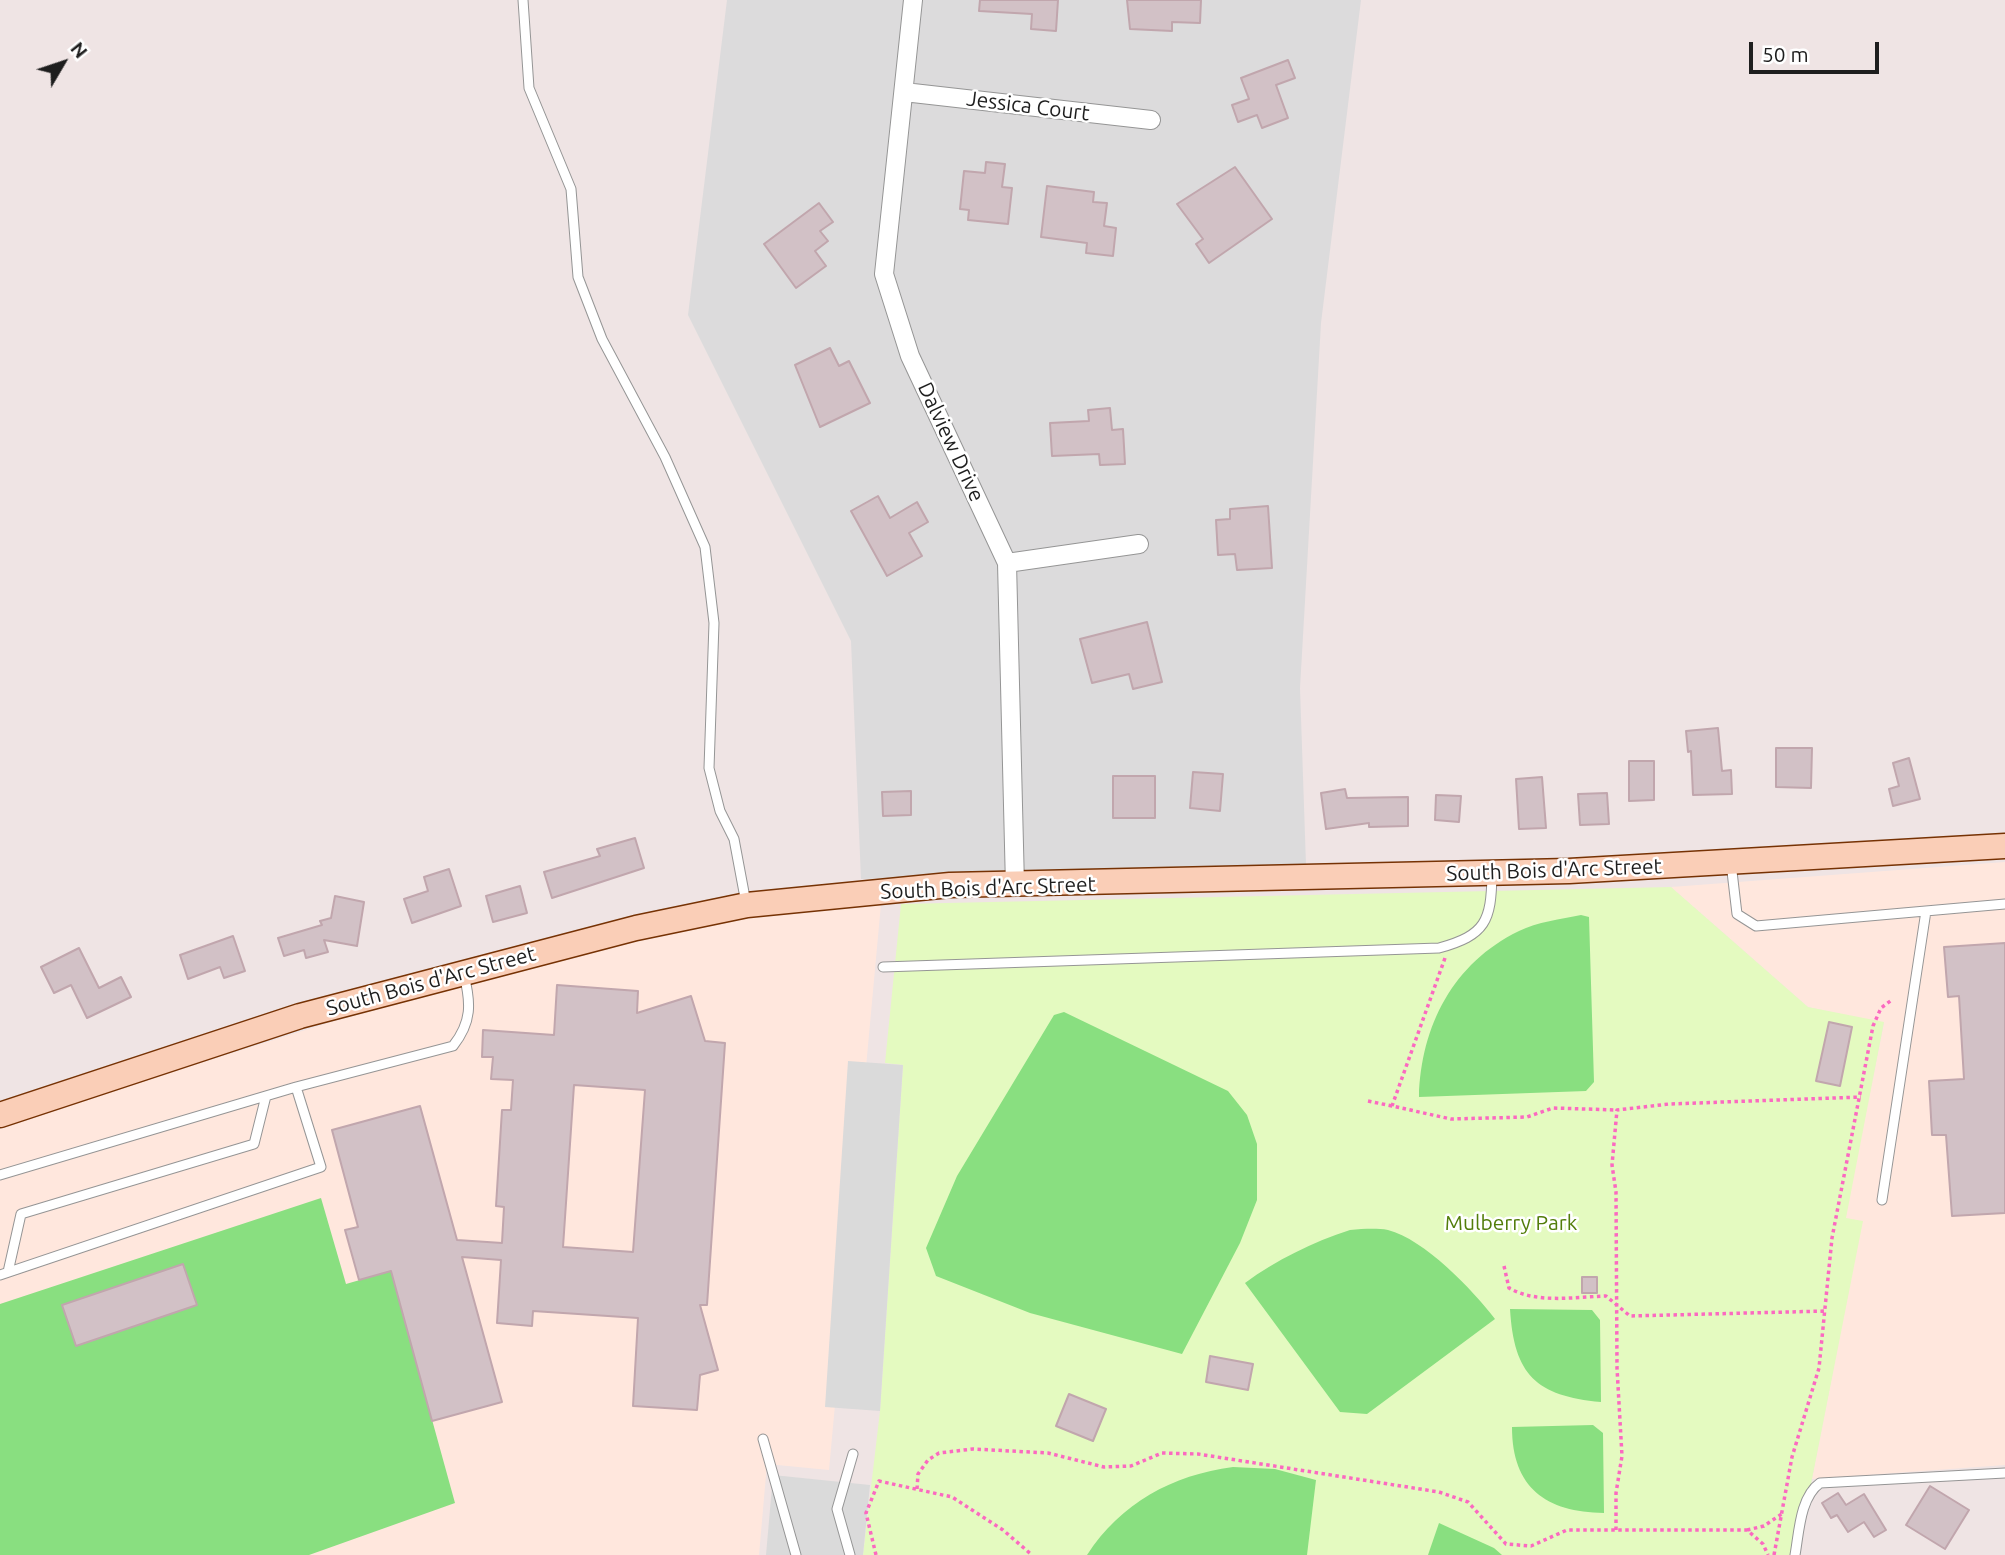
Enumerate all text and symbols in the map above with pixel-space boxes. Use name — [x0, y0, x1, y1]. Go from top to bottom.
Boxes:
north arrow — [28, 28, 98, 98]
scale bar — [1753, 28, 1882, 72]
text: N — [66, 37, 92, 62]
text: 50 m — [1762, 42, 1809, 66]
street label: Jessica Court — [965, 86, 1091, 126]
street label: Dalview Drive — [912, 378, 990, 506]
street label: South Bois d'Arc Street — [1446, 854, 1662, 886]
street label: South Bois d'Arc Street — [880, 872, 1096, 904]
street label: South Bois d'Arc Street — [324, 941, 538, 1021]
park label: Mulberry Park — [1445, 1210, 1577, 1236]

